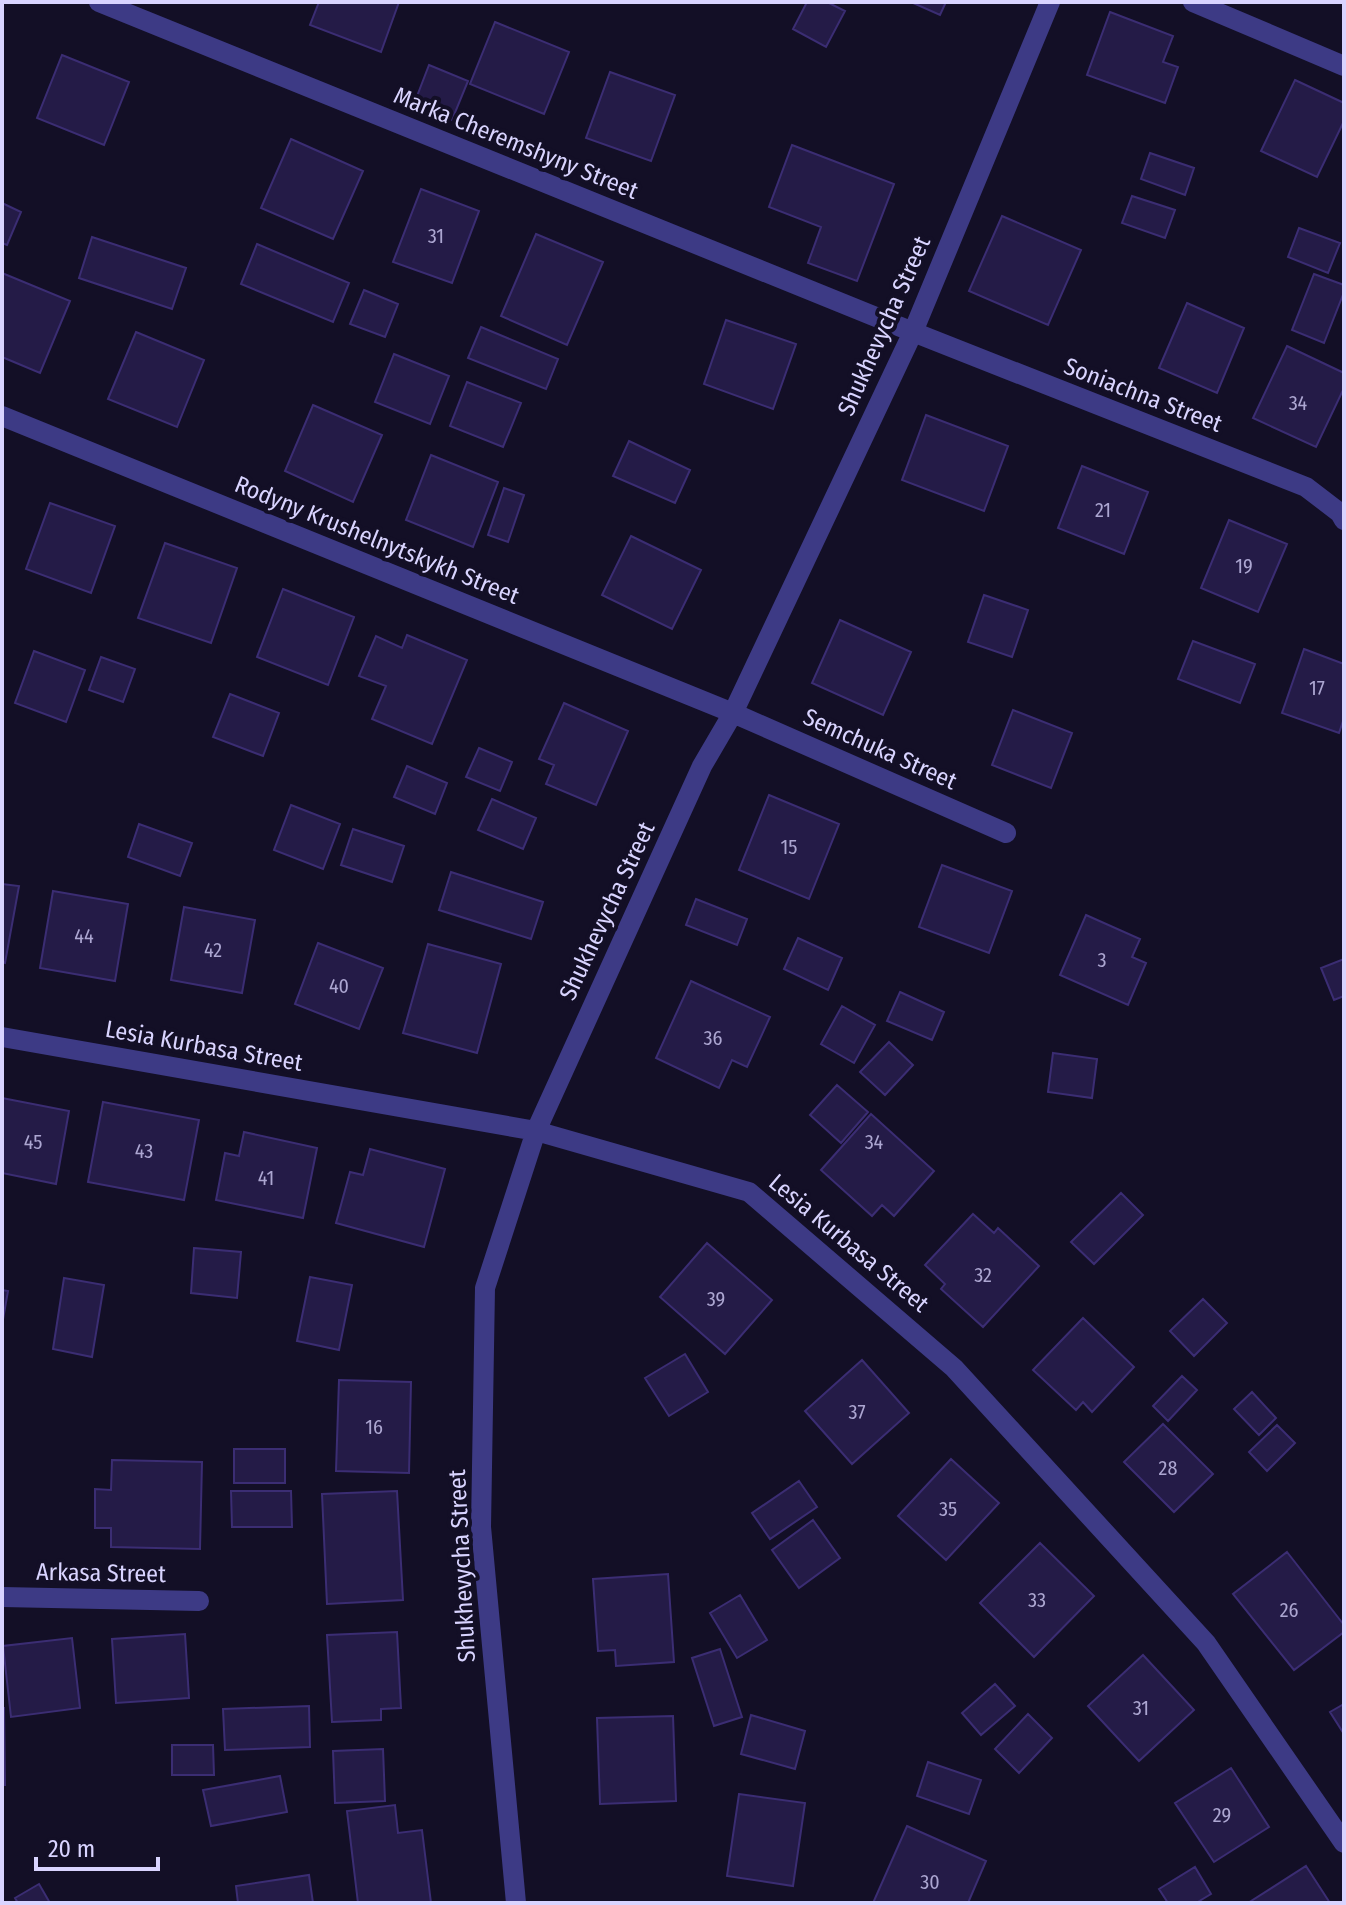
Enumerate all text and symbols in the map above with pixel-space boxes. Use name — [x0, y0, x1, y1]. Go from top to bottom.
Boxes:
street label: Marka Cheremshyny Street — [390, 81, 642, 205]
house number: 31 — [428, 224, 444, 248]
street label: Shukhevycha Street — [832, 232, 936, 420]
street label: Soniachna Street — [1060, 352, 1226, 438]
house number: 34 — [1289, 391, 1308, 415]
street label: Rodyny Krushelnytskykh Street — [231, 470, 523, 610]
house number: 21 — [1095, 498, 1111, 522]
house number: 19 — [1235, 554, 1253, 578]
house number: 17 — [1309, 676, 1325, 700]
street label: Semchuka Street — [799, 703, 961, 795]
street label: Shukhevycha Street — [553, 817, 661, 1005]
house number: 15 — [781, 835, 797, 859]
house number: 44 — [74, 924, 94, 948]
house number: 42 — [204, 938, 222, 962]
house number: 3 — [1097, 948, 1107, 972]
house number: 40 — [329, 974, 349, 998]
street label: Lesia Kurbasa Street — [103, 1015, 305, 1077]
house number: 36 — [704, 1026, 723, 1050]
house number: 45 — [24, 1130, 42, 1154]
house number: 34 — [865, 1130, 884, 1154]
house number: 43 — [135, 1139, 153, 1163]
house number: 41 — [258, 1166, 274, 1190]
street label: Lesia Kurbasa Street — [764, 1168, 935, 1318]
house number: 32 — [974, 1263, 992, 1287]
house number: 39 — [707, 1287, 725, 1311]
house number: 37 — [848, 1400, 866, 1424]
house number: 16 — [365, 1415, 383, 1439]
house number: 28 — [1159, 1456, 1177, 1480]
street label: Shukhevycha Street — [443, 1469, 481, 1663]
house number: 35 — [939, 1497, 957, 1521]
street label: Arkasa Street — [36, 1558, 166, 1588]
house number: 33 — [1028, 1588, 1046, 1612]
house number: 26 — [1280, 1598, 1298, 1622]
house number: 31 — [1133, 1696, 1149, 1720]
house number: 29 — [1213, 1803, 1231, 1827]
scale bar — [36, 1821, 158, 1871]
text: 20 m — [48, 1835, 95, 1863]
house number: 30 — [920, 1870, 940, 1894]

